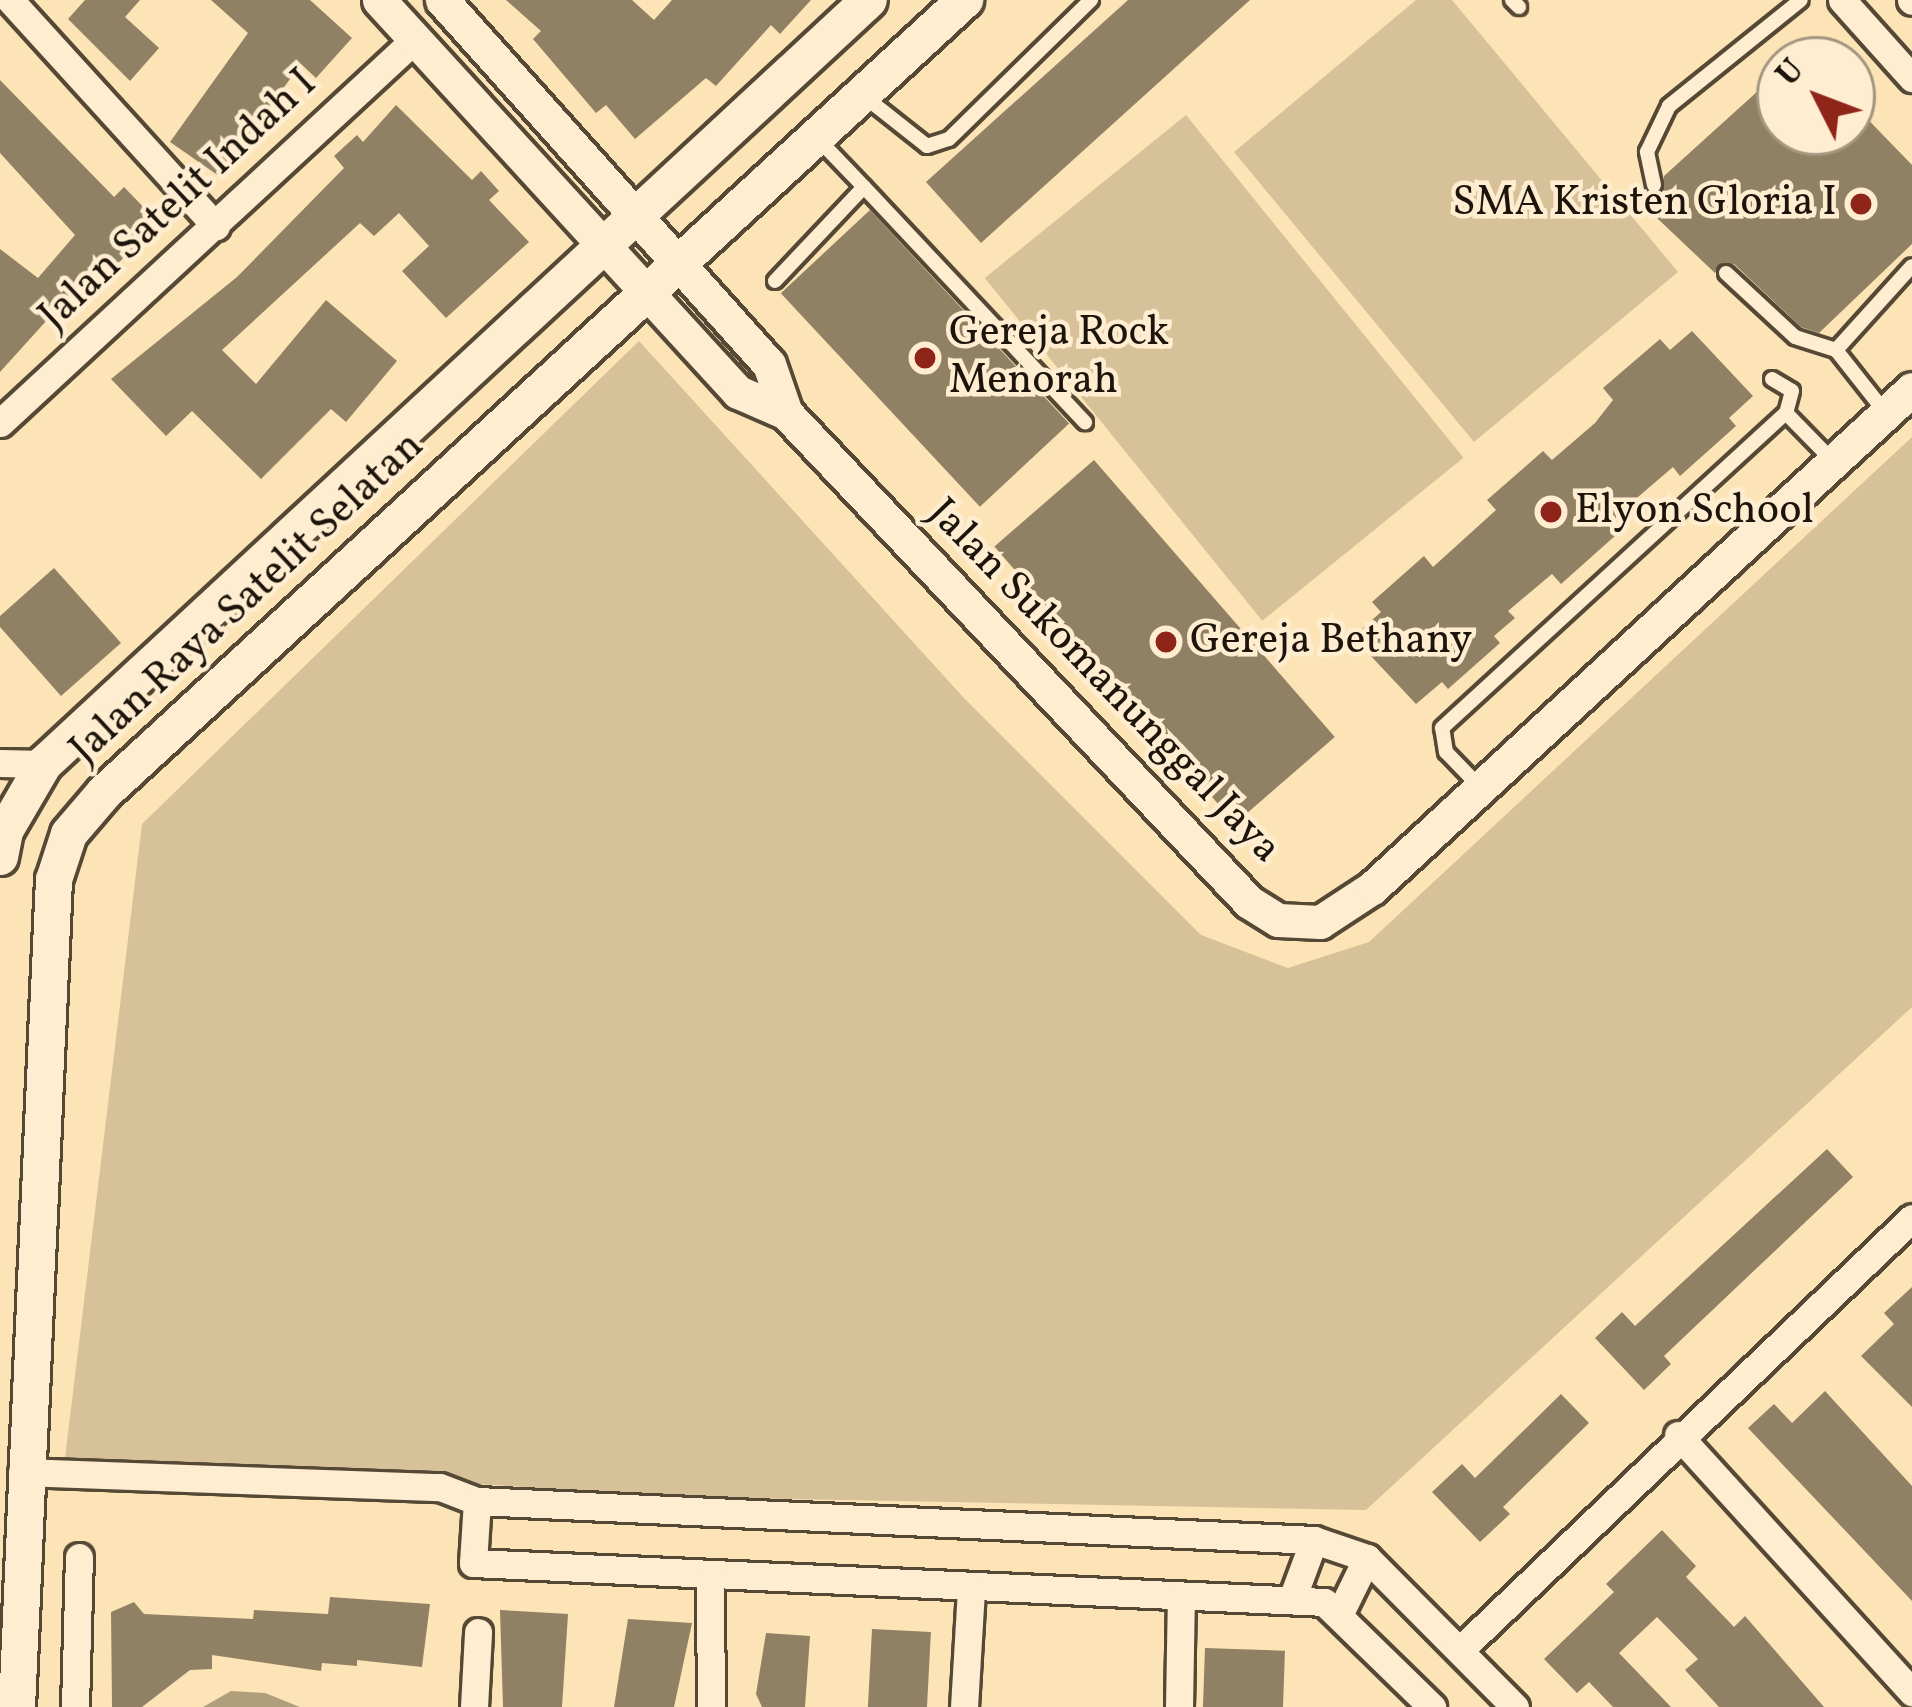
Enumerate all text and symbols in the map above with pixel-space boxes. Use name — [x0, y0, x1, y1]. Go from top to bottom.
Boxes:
north arrow — [1756, 36, 1876, 156]
text: U — [1767, 50, 1816, 98]
street label: Jalan Satelit Indah I — [30, 60, 328, 342]
place label: SMA Kristen Gloria I — [1452, 179, 1837, 229]
marker: SMA Kristen Gloria I — [1848, 191, 1874, 217]
place label: Gereja Rock Menorah — [949, 309, 1169, 407]
marker: Gereja Rock Menorah — [912, 345, 938, 371]
street label: Jalan Raya Satelit Selatan — [61, 422, 435, 776]
place label: Elyon School — [1575, 487, 1814, 537]
street label: Jalan Sukomanunggal Jaya — [916, 489, 1290, 875]
marker: Elyon School — [1538, 499, 1564, 525]
place label: Gereja Bethany — [1190, 617, 1472, 667]
marker: Gereja Bethany — [1153, 629, 1179, 655]

